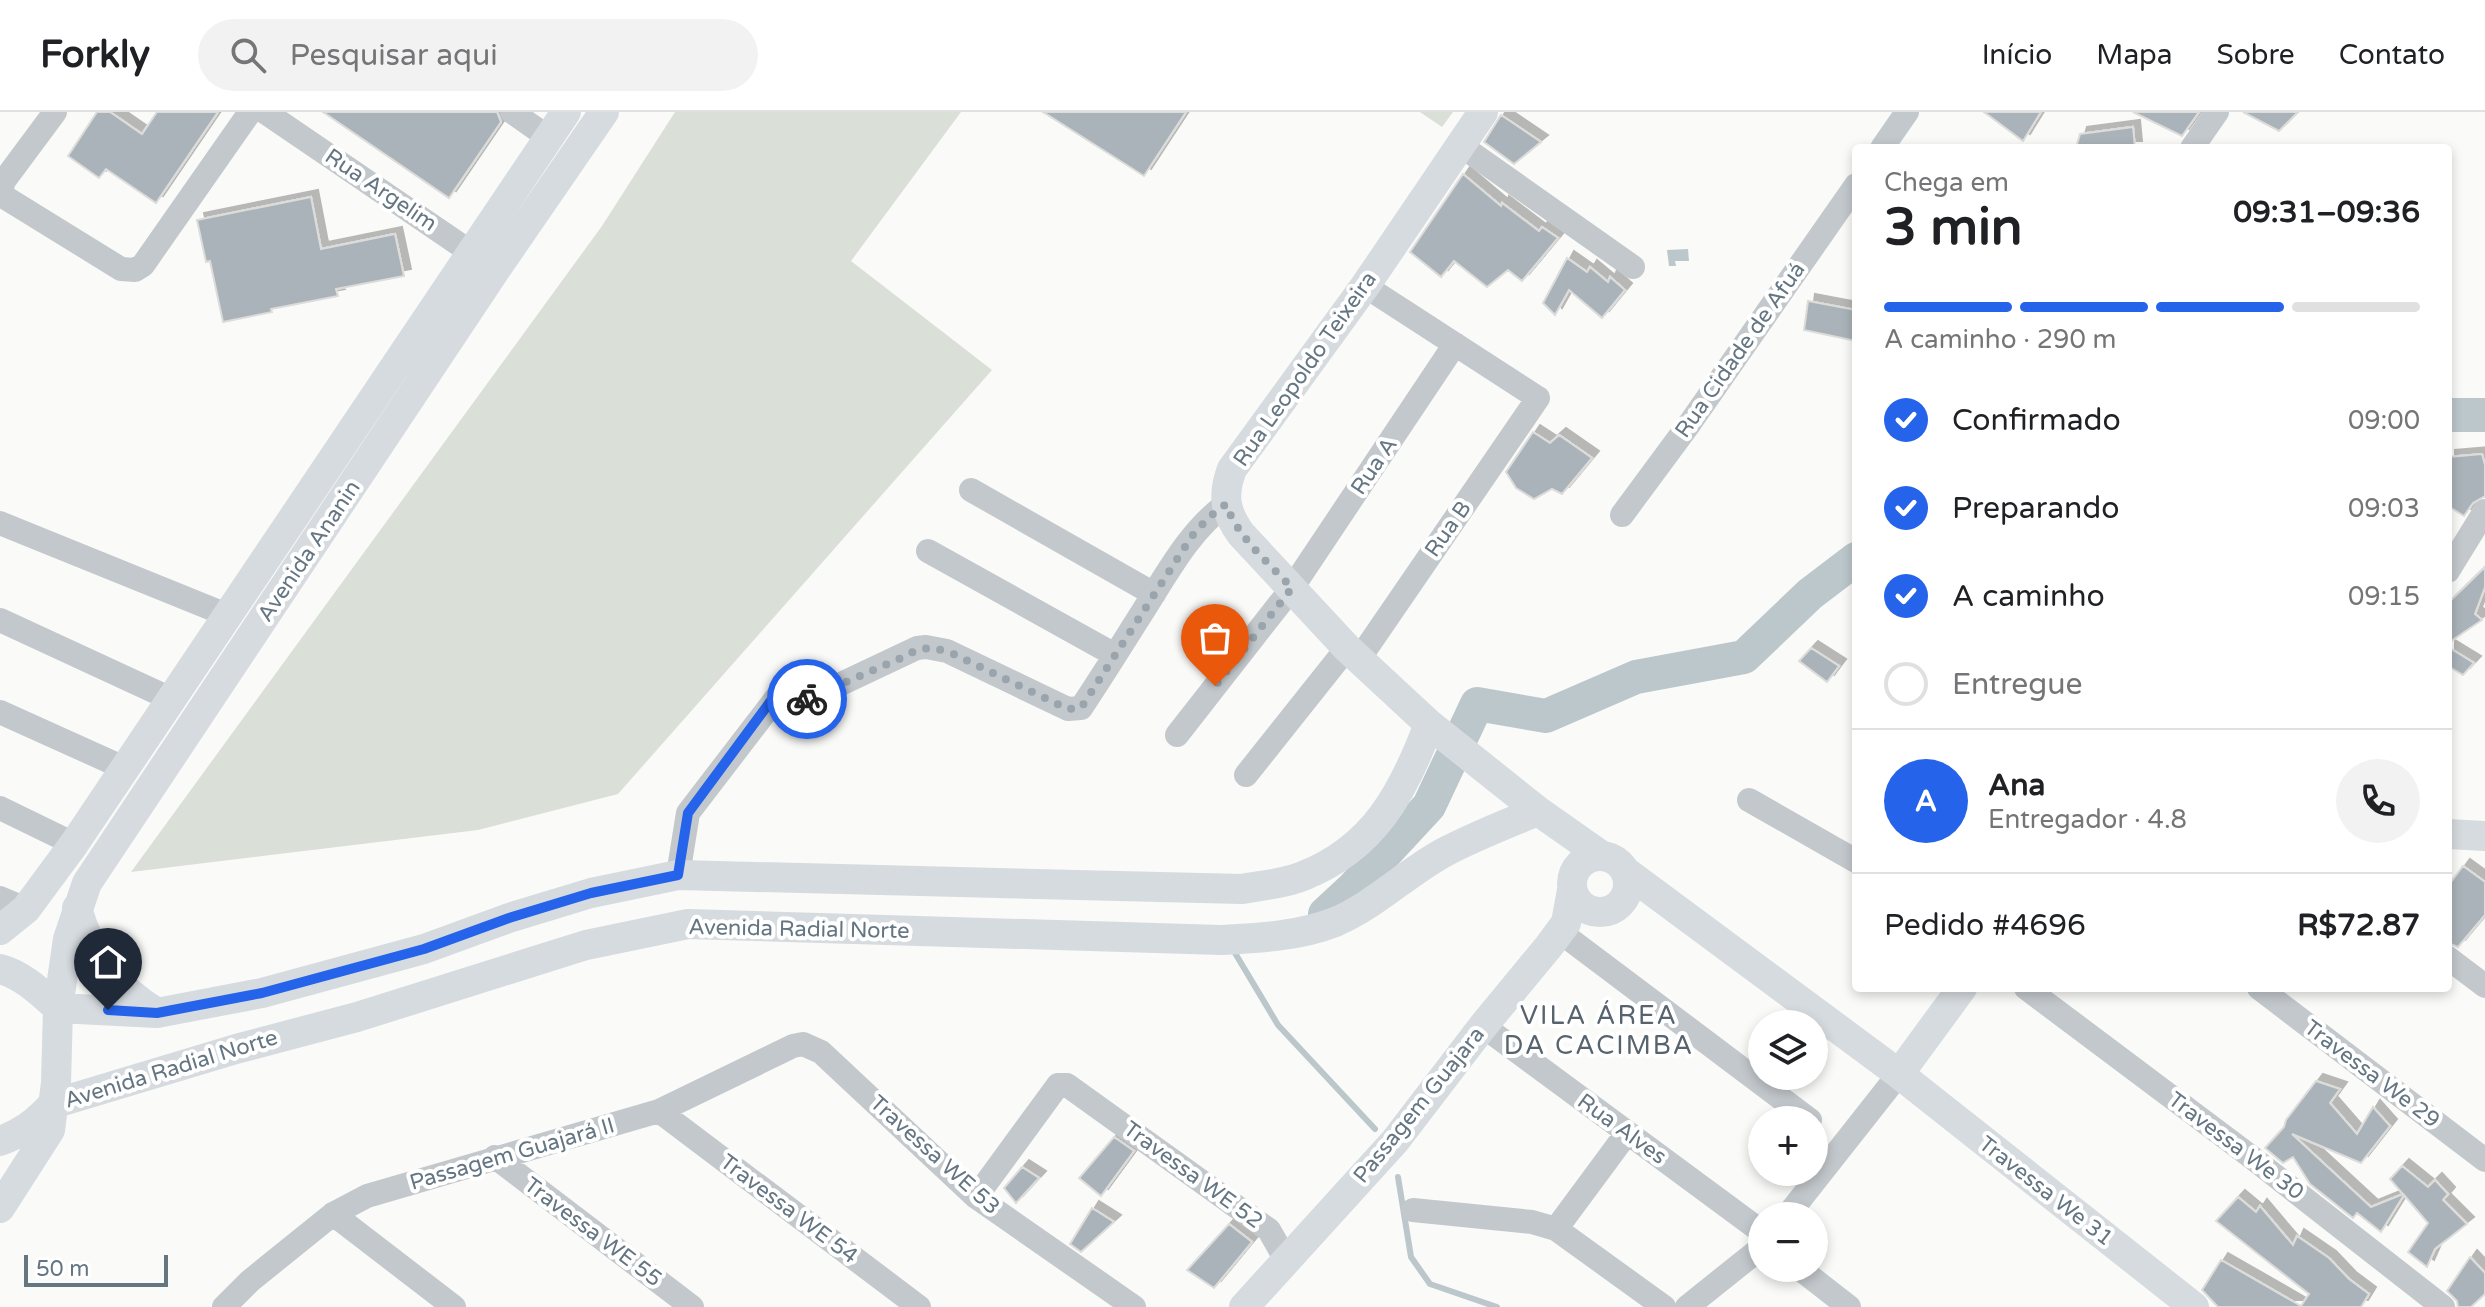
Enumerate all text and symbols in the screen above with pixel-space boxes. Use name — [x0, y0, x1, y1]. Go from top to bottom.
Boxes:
search box — [198, 19, 758, 91]
text: Forkly — [40, 32, 150, 78]
icon: search — [226, 33, 270, 77]
text: Pesquisar aqui — [290, 37, 498, 74]
text: Início — [1982, 38, 2052, 72]
text: Mapa — [2096, 38, 2173, 72]
text: Sobre — [2217, 38, 2295, 72]
text: Contato — [2339, 38, 2445, 72]
street label: Rua Argelim — [320, 143, 442, 237]
text: Chega em — [1884, 167, 2009, 198]
text: 09:31–09:36 — [2233, 194, 2420, 231]
text: 3 min — [1884, 196, 2023, 259]
street label: Rua Cidade de Afuá — [1670, 257, 1810, 443]
street label: Rua Leopoldo Teixeira — [1228, 267, 1382, 471]
text: A caminho · 290 m — [1884, 324, 2116, 355]
icon: check — [1884, 398, 1928, 442]
text: Confirmado — [1952, 402, 2121, 439]
text: 09:00 — [2348, 405, 2420, 436]
street label: Rua A — [1345, 432, 1403, 500]
street label: Avenida Ananin — [252, 475, 366, 627]
icon: check — [1884, 486, 1928, 530]
text: Preparando — [1952, 490, 2120, 527]
text: 09:03 — [2348, 493, 2420, 524]
street label: Rua B — [1419, 496, 1477, 562]
icon: check — [1884, 574, 1928, 618]
text: A caminho — [1952, 578, 2105, 615]
text: 09:15 — [2348, 581, 2420, 612]
pin — [1181, 604, 1249, 686]
icon: bag — [1193, 616, 1237, 660]
courier — [767, 659, 847, 739]
text: Entregue — [1952, 666, 2083, 703]
icon: bike — [785, 677, 829, 721]
button: phone — [2336, 759, 2420, 843]
text: Ana — [1988, 767, 2045, 804]
text: A — [1915, 783, 1937, 820]
text: Entregador · 4.8 — [1988, 804, 2187, 835]
text: Pedido #4696 — [1884, 907, 2086, 944]
text: R$72.87 — [2297, 907, 2420, 944]
street label: Avenida Radial Norte — [688, 914, 910, 944]
pin — [74, 928, 142, 1010]
icon: home — [86, 940, 130, 984]
district label: VILA ÁREA DA CACIMBA — [1504, 1000, 1694, 1061]
map controls — [1748, 1010, 1828, 1282]
button: layers — [1748, 1010, 1828, 1090]
street label: Travessa We 29 — [2299, 1015, 2445, 1133]
street label: Passagem Guajara — [1348, 1022, 1490, 1188]
street label: Avenida Radial Norte — [61, 1024, 281, 1114]
street label: Travessa We 30 — [2163, 1087, 2309, 1205]
street label: Rua Alves — [1573, 1088, 1671, 1170]
street label: Travessa WE 53 — [865, 1090, 1005, 1220]
button: + — [1748, 1106, 1828, 1186]
street label: Passagem Guajará II — [407, 1112, 617, 1196]
street label: Travessa WE 52 — [1118, 1116, 1268, 1234]
street label: Travessa We 31 — [1974, 1131, 2118, 1251]
street label: Travessa WE 54 — [715, 1149, 863, 1269]
street label: Travessa WE 55 — [519, 1172, 667, 1292]
button: − — [1748, 1202, 1828, 1282]
scale bar — [24, 1251, 168, 1287]
text: 50 m — [36, 1256, 90, 1282]

